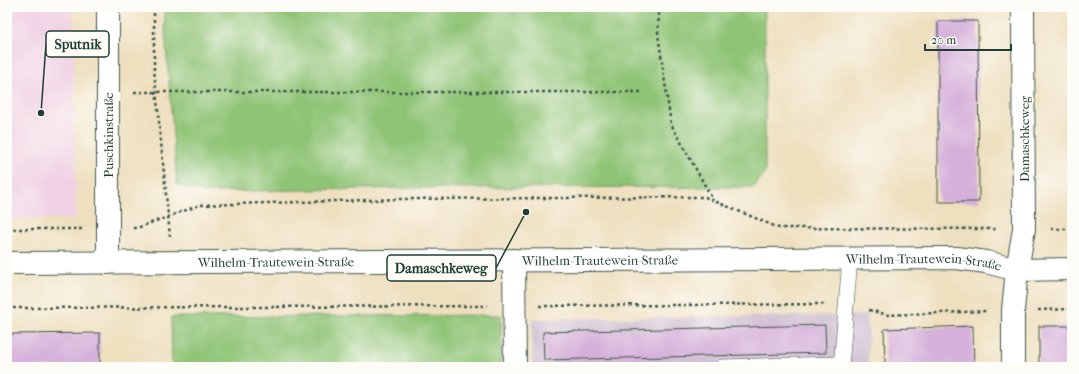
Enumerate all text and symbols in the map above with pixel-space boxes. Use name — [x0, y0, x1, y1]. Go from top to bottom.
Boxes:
scale bar — [925, 26, 1011, 52]
callout: Sputnik — [46, 31, 109, 57]
text: 20 m — [931, 33, 956, 47]
text: Sputnik — [54, 36, 102, 53]
street label: Puschkinstraße — [101, 92, 116, 178]
street label: Damaschkeweg — [1017, 95, 1032, 182]
street label: Wilhelm-Trautewein-Straße — [845, 250, 1004, 273]
street label: Wilhelm-Trautewein-Straße — [521, 252, 679, 268]
street label: Wilhelm-Trautewein-Straße — [197, 254, 355, 270]
callout: Damaschkeweg — [387, 255, 496, 281]
text: Damaschkeweg — [395, 260, 488, 277]

